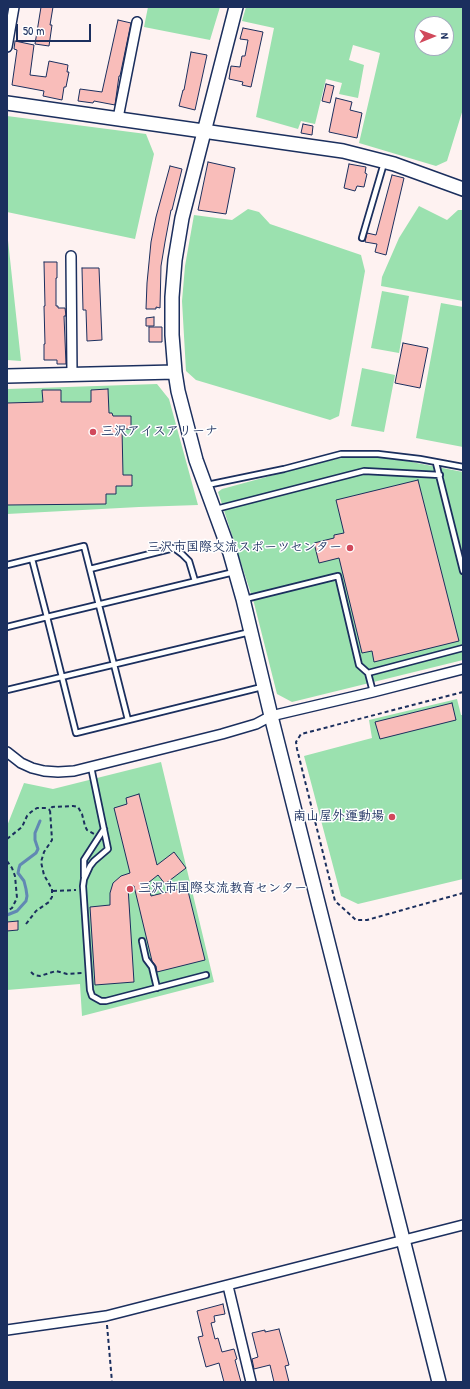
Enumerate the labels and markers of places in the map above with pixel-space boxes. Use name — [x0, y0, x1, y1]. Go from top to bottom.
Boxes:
place label: 三沢アイスアリーナ — [101, 424, 218, 440]
marker: 三沢アイスアリーナ — [88, 427, 98, 437]
place label: 三沢市国際交流スポーツセンター — [147, 540, 342, 556]
marker: 三沢市国際交流スポーツセンター — [345, 543, 355, 553]
place label: 南山屋外運動場 — [293, 809, 384, 825]
marker: 南山屋外運動場 — [387, 812, 397, 822]
place label: 三沢市国際交流教育センター — [138, 881, 307, 897]
marker: 三沢市国際交流教育センター — [125, 884, 135, 894]

